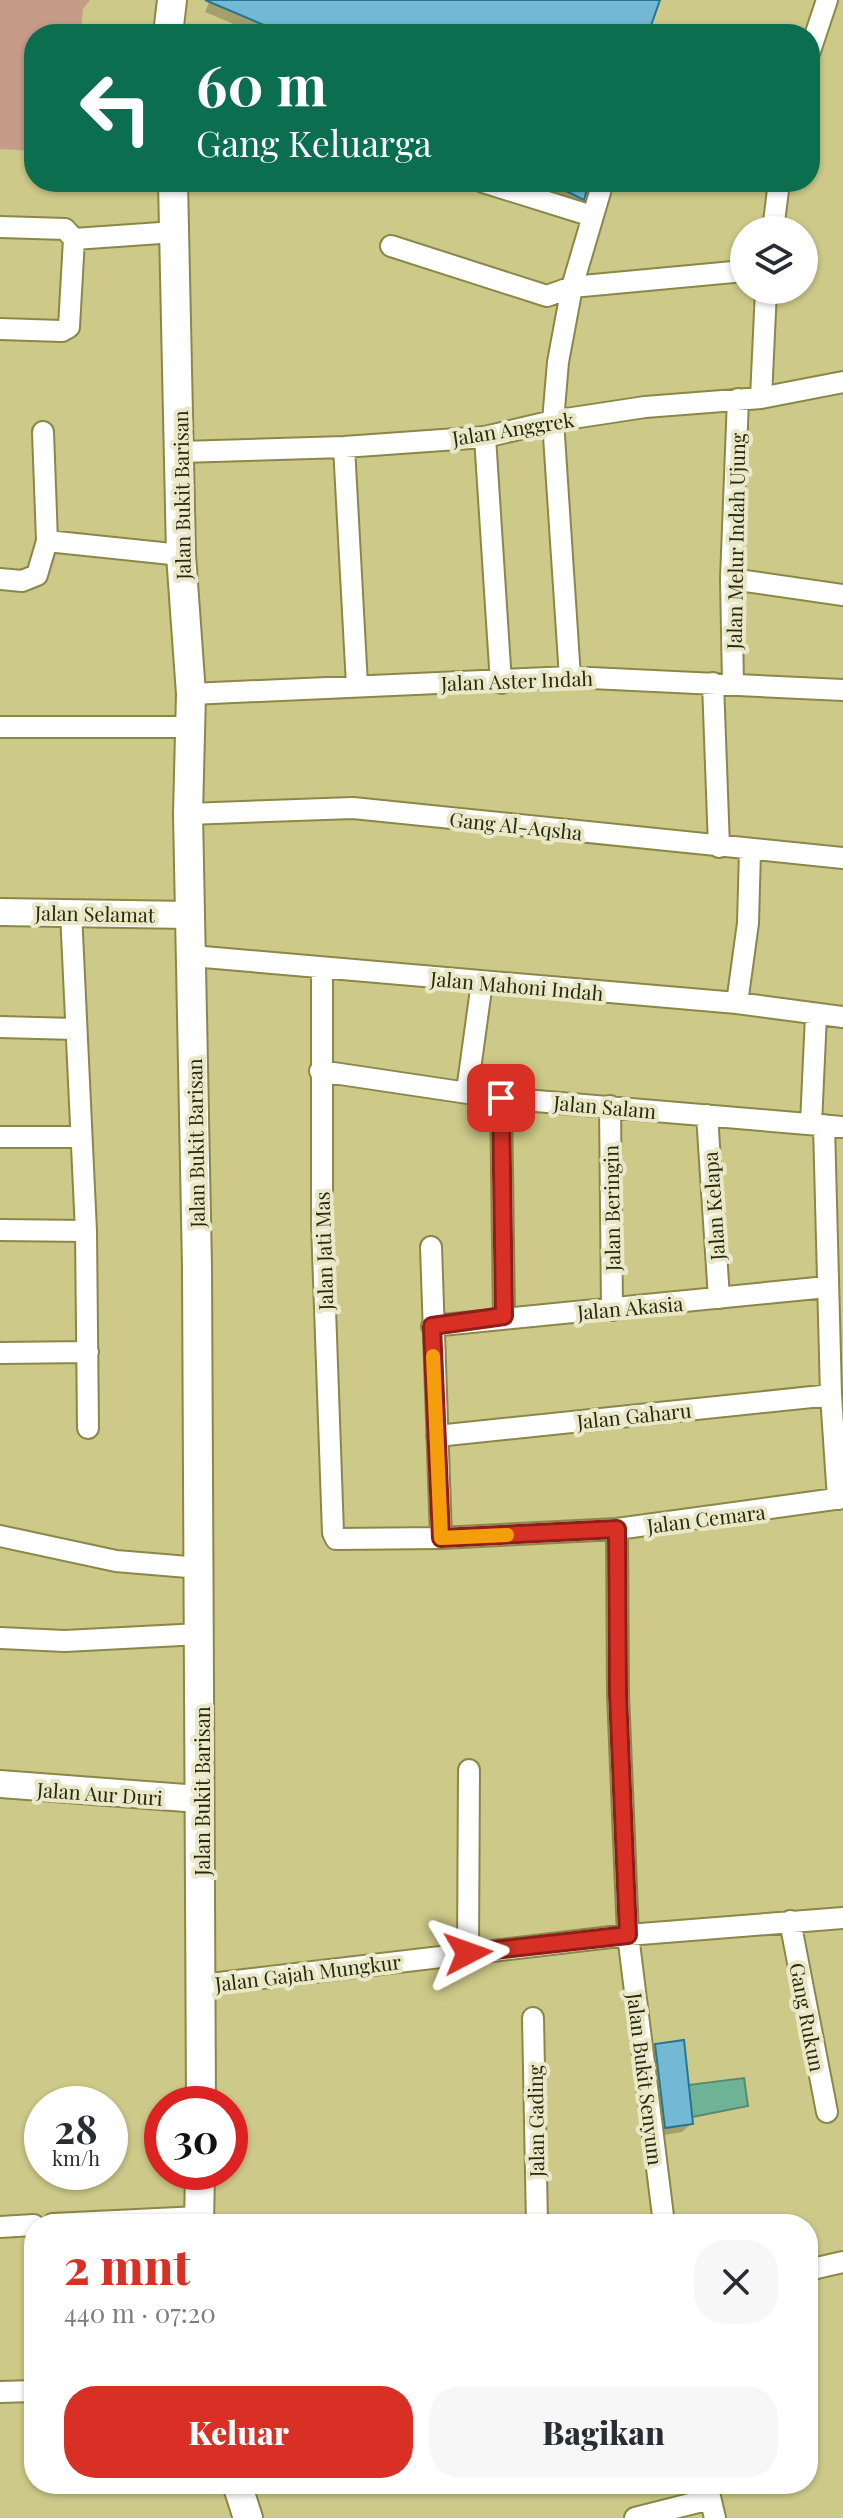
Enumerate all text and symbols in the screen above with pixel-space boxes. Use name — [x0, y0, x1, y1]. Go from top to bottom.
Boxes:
text: 60 m — [196, 46, 327, 121]
icon: left — [64, 56, 168, 160]
text: Gang Keluarga — [196, 118, 432, 166]
map controls — [730, 216, 818, 304]
button: layers — [730, 216, 818, 304]
street label: Jalan Anggrek — [449, 405, 576, 451]
street label: Jalan Bukit Barisan — [166, 410, 196, 581]
street label: Jalan Melur Indah Ujung — [720, 432, 750, 651]
street label: Jalan Aster Indah — [439, 664, 594, 696]
street label: Gang Al-Aqsha — [448, 805, 584, 845]
street label: Jalan Selamat — [34, 898, 156, 928]
street label: Jalan Mahoni Indah — [428, 964, 605, 1006]
street label: Jalan Bukit Barisan — [180, 1058, 210, 1229]
pin — [467, 1064, 535, 1132]
icon: arrive — [479, 1076, 523, 1120]
street label: Jalan Salam — [552, 1088, 658, 1124]
street label: Jalan Beringin — [596, 1145, 626, 1272]
street label: Jalan Kelapa — [696, 1151, 730, 1262]
street label: Jalan Jati Mas — [307, 1191, 339, 1312]
street label: Jalan Akasia — [575, 1289, 684, 1325]
street label: Jalan Gaharu — [575, 1396, 693, 1435]
street label: Jalan Cemara — [644, 1497, 767, 1539]
street label: Jalan Bukit Barisan — [188, 1706, 215, 1877]
street label: Jalan Aur Duri — [35, 1775, 164, 1811]
position arrow — [426, 1911, 510, 1995]
street label: Jalan Gajah Mungkur — [212, 1947, 403, 1997]
street label: Gang Rukun — [784, 1960, 832, 2074]
street label: Jalan Bukit Senyum — [622, 1990, 670, 2167]
street label: Jalan Gading — [521, 2064, 549, 2178]
speed limit sign: 30 — [144, 2086, 248, 2190]
text: 28 — [54, 2101, 98, 2154]
text: km/h — [52, 2144, 100, 2171]
text: 2 mnt — [64, 2233, 190, 2297]
button: close — [694, 2240, 778, 2324]
text: 440 m · 07:20 — [64, 2295, 216, 2330]
button: Keluar — [64, 2386, 413, 2478]
button: Bagikan — [429, 2386, 778, 2478]

